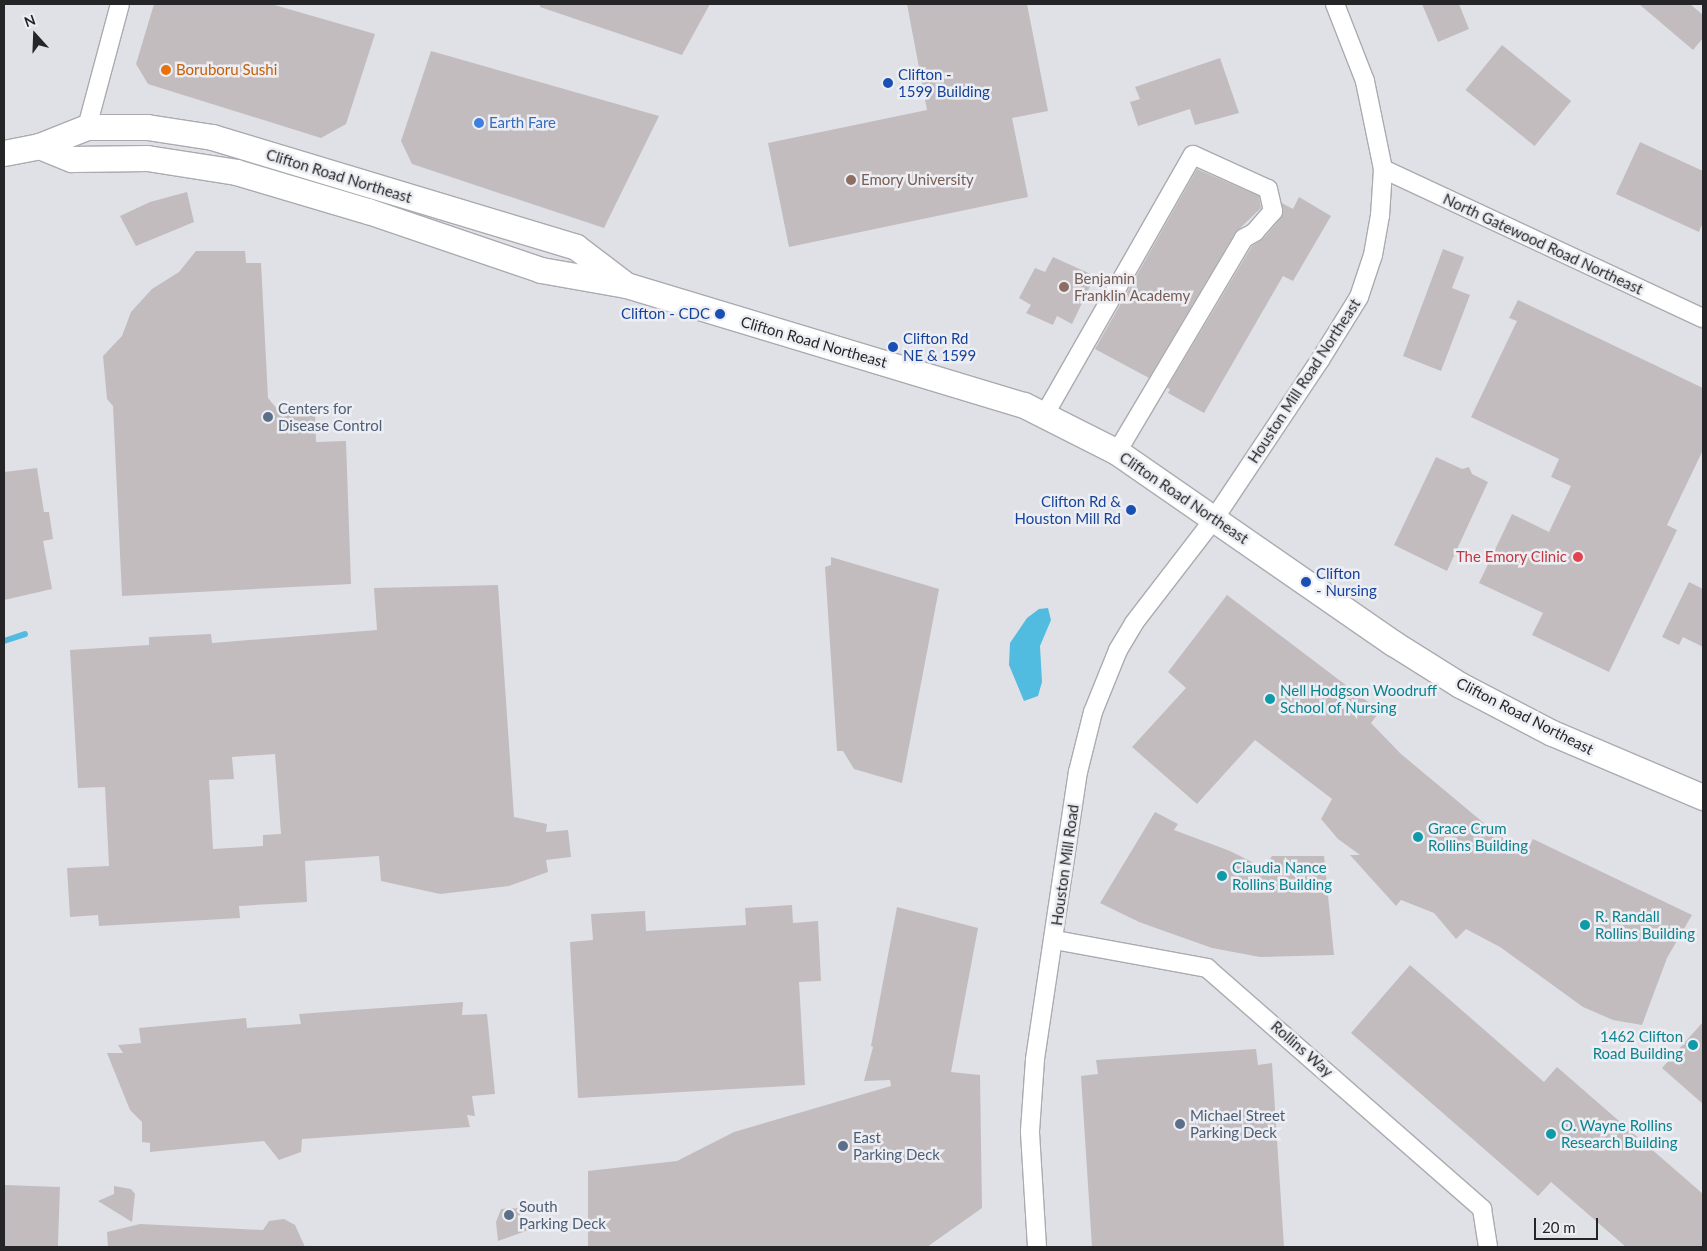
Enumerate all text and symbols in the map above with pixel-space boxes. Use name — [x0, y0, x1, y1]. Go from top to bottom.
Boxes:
north arrow — [10, 10, 60, 60]
text: N — [22, 11, 38, 30]
place label: Boruboru Sushi — [176, 61, 277, 79]
marker: Boruboru Sushi — [160, 64, 172, 76]
place label: Clifton - 1599 Building — [898, 65, 990, 100]
marker: Clifton - 1599 Building — [882, 77, 894, 89]
place label: Earth Fare — [489, 114, 556, 132]
marker: Earth Fare — [473, 117, 485, 129]
street label: Clifton Road Northeast — [264, 145, 414, 207]
place label: Emory University — [861, 171, 974, 189]
marker: Emory University — [845, 174, 857, 186]
street label: North Gatewood Road Northeast — [1440, 190, 1646, 298]
place label: Benjamin Franklin Academy — [1074, 269, 1191, 304]
marker: Benjamin Franklin Academy — [1058, 281, 1070, 293]
street label: Houston Mill Road Northeast — [1244, 295, 1364, 467]
place label: Clifton - CDC — [621, 305, 710, 323]
marker: Clifton - CDC — [714, 308, 726, 320]
street label: Clifton Road Northeast — [739, 312, 889, 372]
place label: Clifton Rd NE & 1599 — [903, 329, 976, 364]
marker: Clifton Rd NE & 1599 — [887, 341, 899, 353]
place label: Centers for Disease Control — [278, 399, 382, 434]
marker: Centers for Disease Control — [262, 411, 274, 423]
street label: Clifton Road Northeast — [1116, 448, 1252, 548]
place label: Clifton Rd & Houston Mill Rd — [1015, 492, 1121, 527]
marker: Clifton Rd & Houston Mill Rd — [1125, 504, 1137, 516]
place label: The Emory Clinic — [1456, 548, 1567, 566]
marker: The Emory Clinic — [1571, 550, 1585, 564]
place label: Clifton - Nursing — [1316, 564, 1377, 599]
marker: Clifton - Nursing — [1300, 576, 1312, 588]
street label: Clifton Road Northeast — [1453, 674, 1597, 758]
place label: Nell Hodgson Woodruff School of Nursing — [1280, 681, 1437, 716]
marker: Nell Hodgson Woodruff School of Nursing — [1264, 693, 1276, 705]
street label: Houston Mill Road — [1048, 803, 1082, 927]
place label: Grace Crum Rollins Building — [1428, 819, 1528, 854]
marker: Grace Crum Rollins Building — [1412, 831, 1424, 843]
place label: Claudia Nance Rollins Building — [1232, 858, 1332, 893]
marker: Claudia Nance Rollins Building — [1216, 870, 1228, 882]
place label: R. Randall Rollins Building — [1595, 907, 1695, 942]
marker: R. Randall Rollins Building — [1579, 919, 1591, 931]
street label: Rollins Way — [1267, 1017, 1337, 1081]
place label: 1462 Clifton Road Building — [1593, 1027, 1683, 1062]
marker: 1462 Clifton Road Building — [1687, 1039, 1699, 1051]
place label: Michael Street Parking Deck — [1190, 1106, 1285, 1141]
place label: O. Wayne Rollins Research Building — [1561, 1116, 1677, 1151]
marker: Michael Street Parking Deck — [1174, 1118, 1186, 1130]
place label: East Parking Deck — [853, 1128, 940, 1163]
marker: O. Wayne Rollins Research Building — [1545, 1128, 1557, 1140]
marker: East Parking Deck — [837, 1140, 849, 1152]
place label: South Parking Deck — [519, 1197, 606, 1232]
scale bar — [1537, 1208, 1601, 1240]
marker: South Parking Deck — [503, 1209, 515, 1221]
text: 20 m — [1542, 1218, 1576, 1236]

